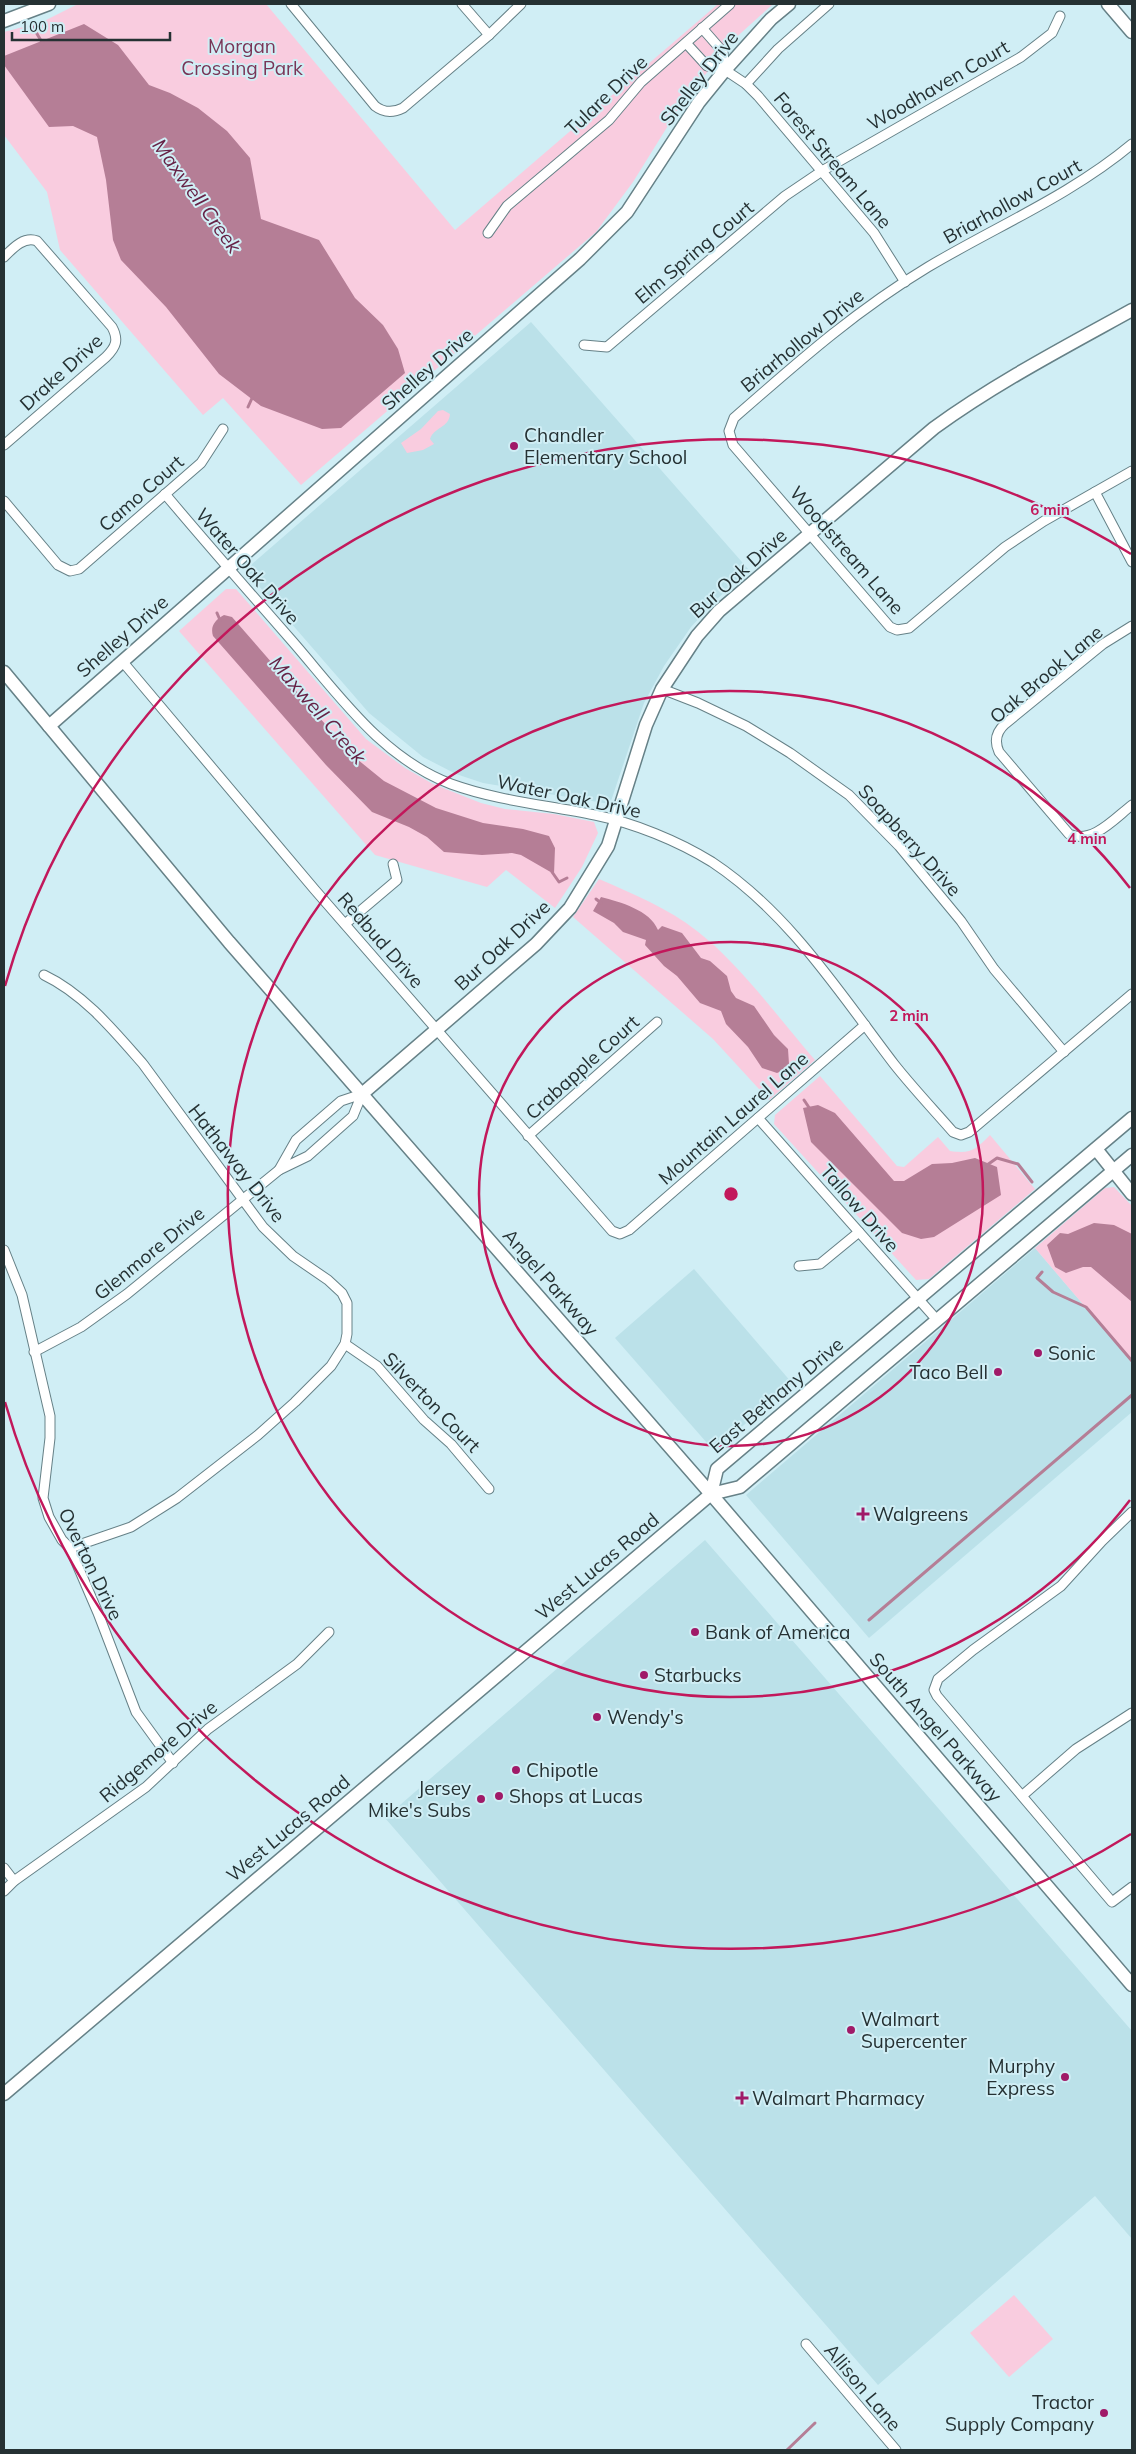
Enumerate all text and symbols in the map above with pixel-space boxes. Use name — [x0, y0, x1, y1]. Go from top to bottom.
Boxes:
scale bar — [12, 10, 170, 42]
text: 100 m — [20, 17, 64, 36]
street label: Shelley Drive — [655, 26, 743, 130]
park label: Morgan Crossing Park — [181, 34, 303, 80]
street label: Woodhaven Court — [863, 34, 1014, 135]
street label: Tulare Drive — [560, 50, 652, 140]
street label: Forest Stream Lane — [769, 87, 897, 233]
water label: Maxwell Creek — [148, 134, 248, 258]
street label: Briarhollow Court — [939, 153, 1085, 249]
street label: Elm Spring Court — [630, 195, 759, 309]
street label: Briarhollow Drive — [735, 283, 869, 397]
street label: Shelley Drive — [376, 323, 478, 415]
street label: Drake Drive — [15, 329, 107, 415]
place label: Chandler Elementary School — [524, 423, 687, 469]
marker: Chandler Elementary School — [508, 440, 520, 452]
street label: Camo Court — [94, 449, 189, 536]
street label: Woodstream Lane — [785, 481, 909, 619]
text: 6 min — [1030, 500, 1070, 519]
street label: Water Oak Drive — [191, 503, 305, 629]
street label: Bur Oak Drive — [684, 523, 792, 623]
street label: Shelley Drive — [71, 590, 173, 682]
street label: Oak Brook Lane — [985, 620, 1107, 728]
water label: Maxwell Creek — [265, 650, 373, 769]
street label: Water Oak Drive — [495, 769, 643, 823]
street label: Soapberry Drive — [853, 779, 967, 901]
text: 4 min — [1067, 829, 1107, 848]
street label: Redbud Drive — [333, 887, 429, 993]
street label: Bur Oak Drive — [449, 894, 555, 996]
text: 2 min — [889, 1006, 929, 1025]
street label: Crabapple Court — [520, 1009, 644, 1124]
street label: Mountain Laurel Lane — [653, 1046, 813, 1190]
street label: Hathaway Drive — [183, 1099, 291, 1227]
street label: Tallow Drive — [815, 1159, 905, 1257]
centre of rings — [722, 1185, 740, 1203]
street label: Glenmore Drive — [89, 1201, 209, 1305]
street label: Angel Parkway — [498, 1224, 604, 1340]
street label: East Bethany Drive — [704, 1332, 848, 1458]
place label: Sonic — [1048, 1341, 1096, 1365]
street label: Silverton Court — [378, 1347, 486, 1457]
marker: Sonic — [1032, 1347, 1044, 1359]
place label: Taco Bell — [909, 1360, 988, 1384]
marker: Taco Bell — [992, 1366, 1004, 1378]
place label: Walgreens — [873, 1502, 968, 1526]
street label: Overton Drive — [54, 1504, 128, 1624]
street label: West Lucas Road — [530, 1507, 664, 1625]
marker: Walgreens — [857, 1508, 869, 1520]
place label: Bank of America — [705, 1620, 850, 1644]
marker: Bank of America — [689, 1626, 701, 1638]
street label: South Angel Parkway — [865, 1647, 1007, 1807]
place label: Starbucks — [654, 1663, 742, 1687]
marker: Starbucks — [638, 1669, 650, 1681]
street label: Ridgemore Drive — [94, 1695, 222, 1807]
place label: Wendy's — [607, 1705, 684, 1729]
marker: Wendy's — [591, 1711, 603, 1723]
place label: Chipotle — [526, 1758, 598, 1782]
marker: Chipotle — [510, 1764, 522, 1776]
street label: West Lucas Road — [221, 1769, 355, 1887]
place label: Jersey Mike's Subs — [368, 1776, 471, 1822]
place label: Shops at Lucas — [509, 1784, 643, 1808]
marker: Shops at Lucas — [493, 1790, 505, 1802]
marker: Jersey Mike's Subs — [475, 1793, 487, 1805]
place label: Walmart Supercenter — [861, 2007, 967, 2053]
marker: Walmart Supercenter — [845, 2024, 857, 2036]
place label: Murphy Express — [986, 2054, 1055, 2100]
marker: Murphy Express — [1059, 2071, 1071, 2083]
place label: Walmart Pharmacy — [752, 2086, 925, 2110]
marker: Walmart Pharmacy — [736, 2092, 748, 2104]
street label: Allison Lane — [819, 2338, 907, 2436]
place label: Tractor Supply Company — [945, 2390, 1094, 2436]
marker: Tractor Supply Company — [1098, 2407, 1110, 2419]

